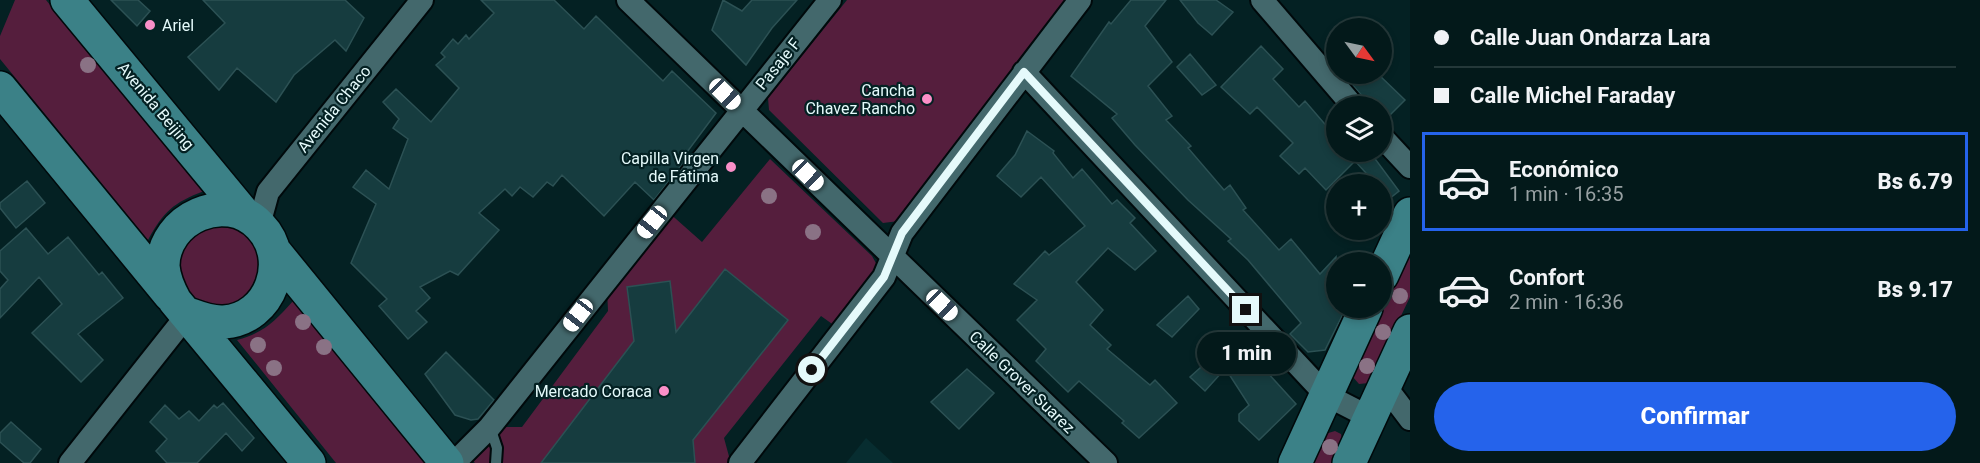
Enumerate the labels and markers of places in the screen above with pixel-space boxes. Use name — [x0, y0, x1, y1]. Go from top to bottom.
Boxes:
place label: Ariel — [162, 16, 194, 35]
marker: Ariel — [143, 18, 157, 32]
place label: Cancha Chavez Rancho — [805, 81, 915, 118]
marker: Cancha Chavez Rancho — [920, 92, 934, 106]
place label: Capilla Virgen de Fátima — [621, 149, 719, 186]
marker: Capilla Virgen de Fátima — [724, 160, 738, 174]
place label: Mercado Coraca — [535, 382, 652, 401]
marker: Mercado Coraca — [657, 384, 671, 398]

